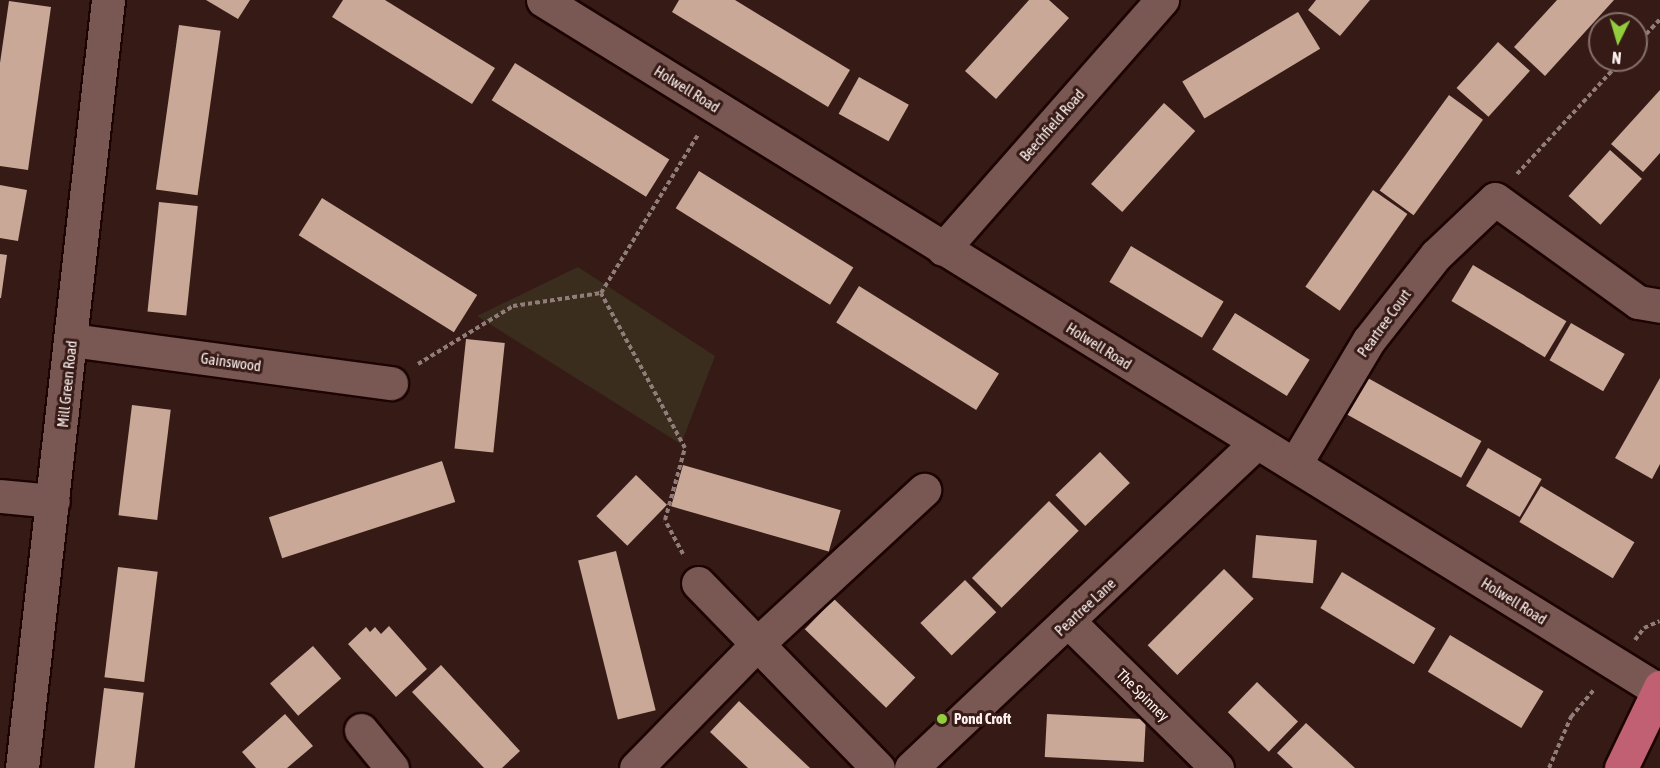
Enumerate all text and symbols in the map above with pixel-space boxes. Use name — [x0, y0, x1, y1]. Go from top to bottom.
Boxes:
north arrow — [1588, 12, 1648, 72]
text: N — [1611, 49, 1622, 67]
street label: Holwell Road — [651, 62, 723, 116]
street label: Beechfield Road — [1016, 85, 1088, 165]
street label: Peartree Court — [1353, 286, 1415, 360]
street label: Holwell Road — [1063, 319, 1135, 373]
street label: Mill Green Road — [53, 340, 81, 428]
street label: Gainswood — [200, 349, 262, 375]
street label: Peartree Lane — [1051, 574, 1119, 640]
street label: Holwell Road — [1478, 574, 1550, 628]
street label: The Spinney — [1113, 665, 1173, 725]
place label: Pond Croft — [954, 710, 1011, 728]
marker: Pond Croft — [935, 712, 949, 726]

